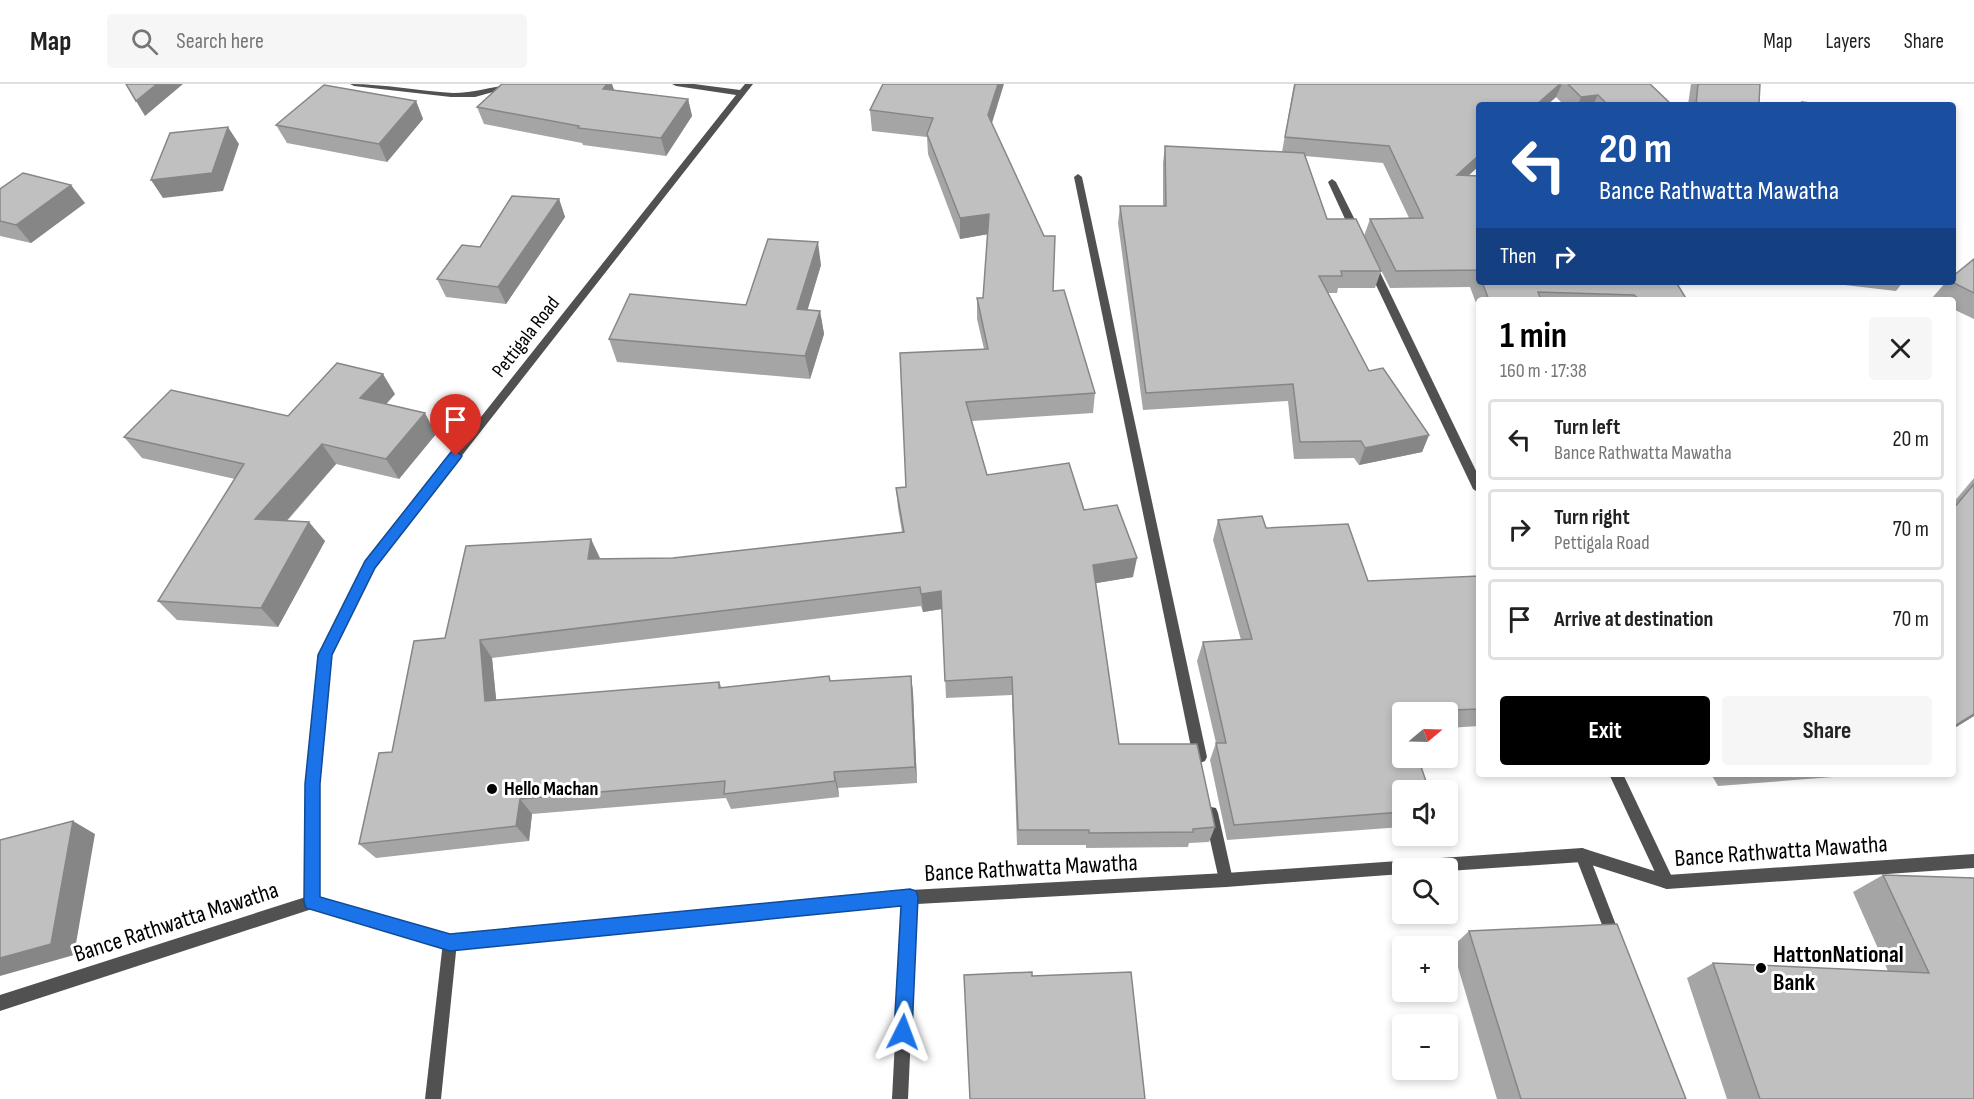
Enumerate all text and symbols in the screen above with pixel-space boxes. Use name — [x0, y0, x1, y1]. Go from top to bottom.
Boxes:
search box — [107, 14, 527, 68]
text: Map — [30, 25, 71, 58]
icon: search — [128, 25, 161, 58]
text: Search here — [176, 28, 264, 55]
text: Map — [1763, 29, 1792, 54]
text: Layers — [1825, 29, 1871, 54]
text: Share — [1904, 29, 1944, 54]
text: 20 m — [1599, 124, 1672, 175]
icon: left — [1500, 126, 1578, 204]
text: Bance Rathwatta Mawatha — [1599, 175, 1839, 207]
icon: right — [1548, 240, 1581, 273]
text: Then — [1500, 243, 1536, 270]
street label: Pettigala Road — [487, 292, 565, 382]
text: 1 min — [1500, 315, 1567, 358]
button: close — [1869, 317, 1932, 380]
text: 160 m · 17:38 — [1500, 359, 1587, 383]
pin — [430, 394, 481, 456]
icon: arrive — [439, 403, 472, 436]
text: Turn left — [1554, 414, 1620, 441]
icon: left — [1503, 423, 1536, 456]
text: 20 m — [1893, 426, 1929, 453]
text: Bance Rathwatta Mawatha — [1554, 441, 1732, 465]
text: Turn right — [1554, 504, 1630, 531]
icon: right — [1503, 513, 1536, 546]
text: 70 m — [1893, 516, 1929, 543]
text: Pettigala Road — [1554, 531, 1650, 555]
icon: arrive — [1503, 603, 1536, 636]
text: Arrive at destination — [1554, 606, 1713, 633]
text: 70 m — [1893, 606, 1929, 633]
button: Exit — [1500, 696, 1710, 765]
button: Share — [1722, 696, 1932, 765]
north arrow — [1392, 702, 1458, 768]
map controls — [1392, 702, 1458, 1080]
place label: Hello Machan — [504, 777, 598, 801]
button: sound — [1392, 780, 1458, 846]
marker: Hello Machan — [485, 782, 499, 796]
street label: Bance Rathwatta Mawatha — [1674, 829, 1888, 873]
street label: Bance Rathwatta Mawatha — [924, 848, 1138, 888]
button: search — [1392, 858, 1458, 924]
street label: Bance Rathwatta Mawatha — [70, 875, 282, 969]
button: + — [1392, 936, 1458, 1002]
place label: HattonNational Bank — [1773, 940, 1904, 997]
marker: HattonNational Bank — [1754, 961, 1768, 975]
position arrow — [871, 1000, 935, 1064]
button: − — [1392, 1014, 1458, 1080]

